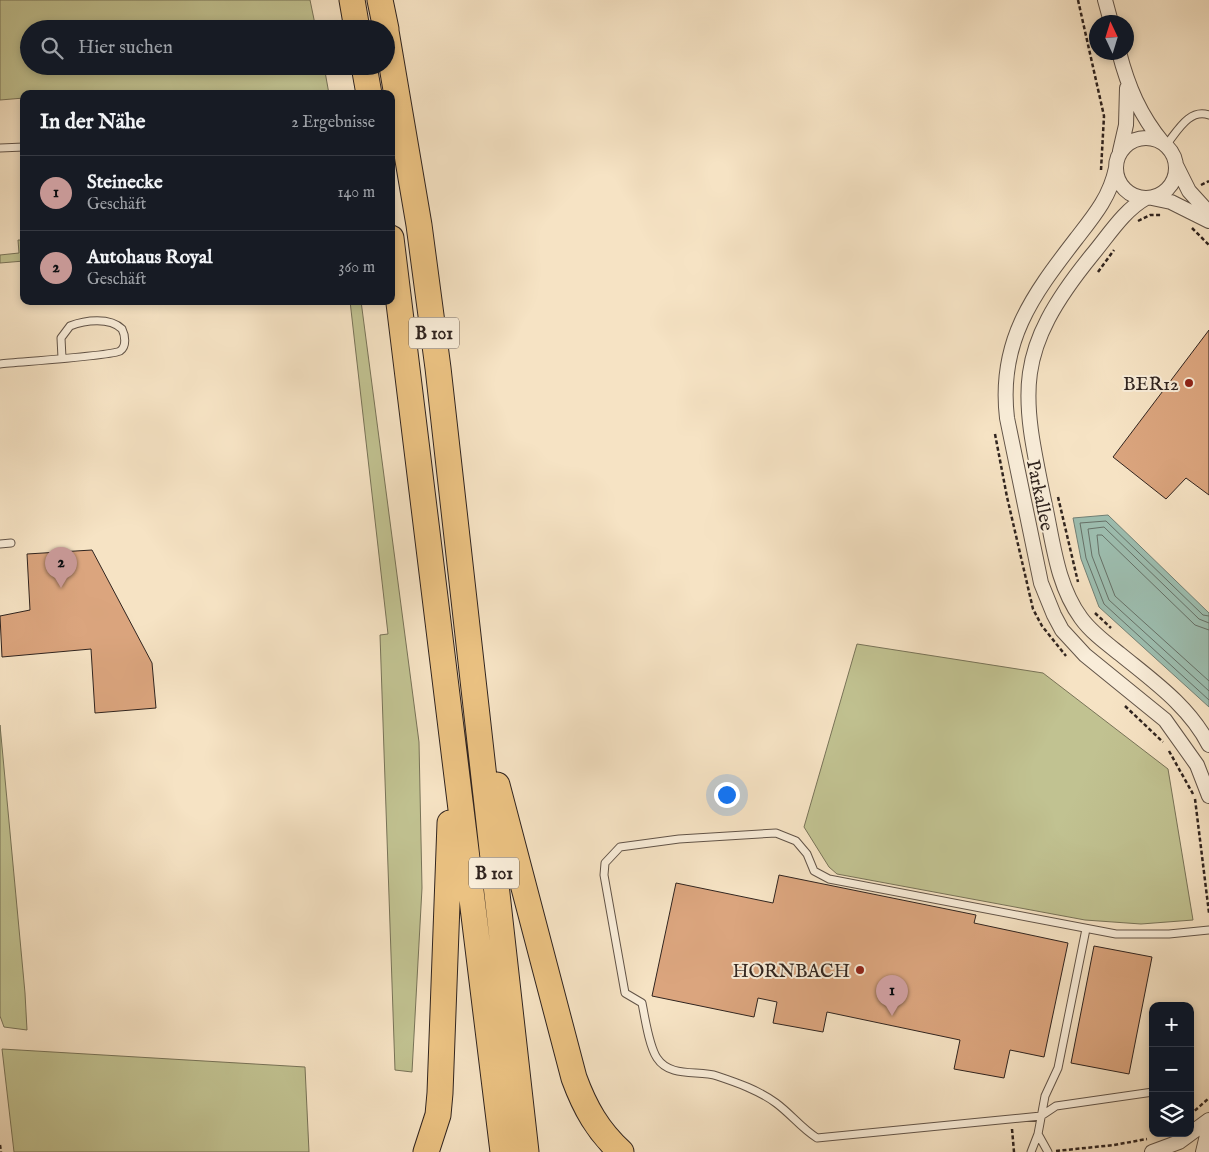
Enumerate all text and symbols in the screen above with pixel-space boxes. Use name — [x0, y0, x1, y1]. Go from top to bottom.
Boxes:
north arrow — [1089, 15, 1134, 60]
search box — [20, 20, 395, 75]
icon: search — [38, 34, 66, 62]
text: Hier suchen — [78, 36, 173, 60]
text: In der Nähe — [40, 109, 146, 136]
text: 2 Ergebnisse — [291, 113, 375, 133]
text: Steinecke — [87, 171, 163, 195]
text: 1 — [53, 183, 59, 203]
text: 140 m — [337, 183, 375, 203]
text: Geschäft — [87, 195, 146, 215]
text: Autohaus Royal — [87, 246, 212, 270]
text: 2 — [52, 258, 60, 278]
text: 360 m — [339, 258, 375, 278]
text: Geschäft — [87, 270, 146, 290]
road number: B 101 — [409, 317, 459, 348]
place label: BER12 — [1123, 373, 1179, 397]
marker: BER12 — [1183, 377, 1195, 389]
street label: Parkallee — [1020, 458, 1058, 533]
pin: 2 — [45, 547, 77, 588]
your location — [714, 782, 740, 808]
road number: B 101 — [469, 858, 519, 888]
place label: HORNBACH — [732, 960, 850, 984]
marker: HORNBACH — [854, 964, 866, 976]
pin: 1 — [876, 975, 908, 1016]
map controls — [1149, 1002, 1194, 1137]
button: + — [1149, 1002, 1194, 1047]
button: − — [1149, 1047, 1194, 1092]
button: layers — [1149, 1092, 1194, 1137]

